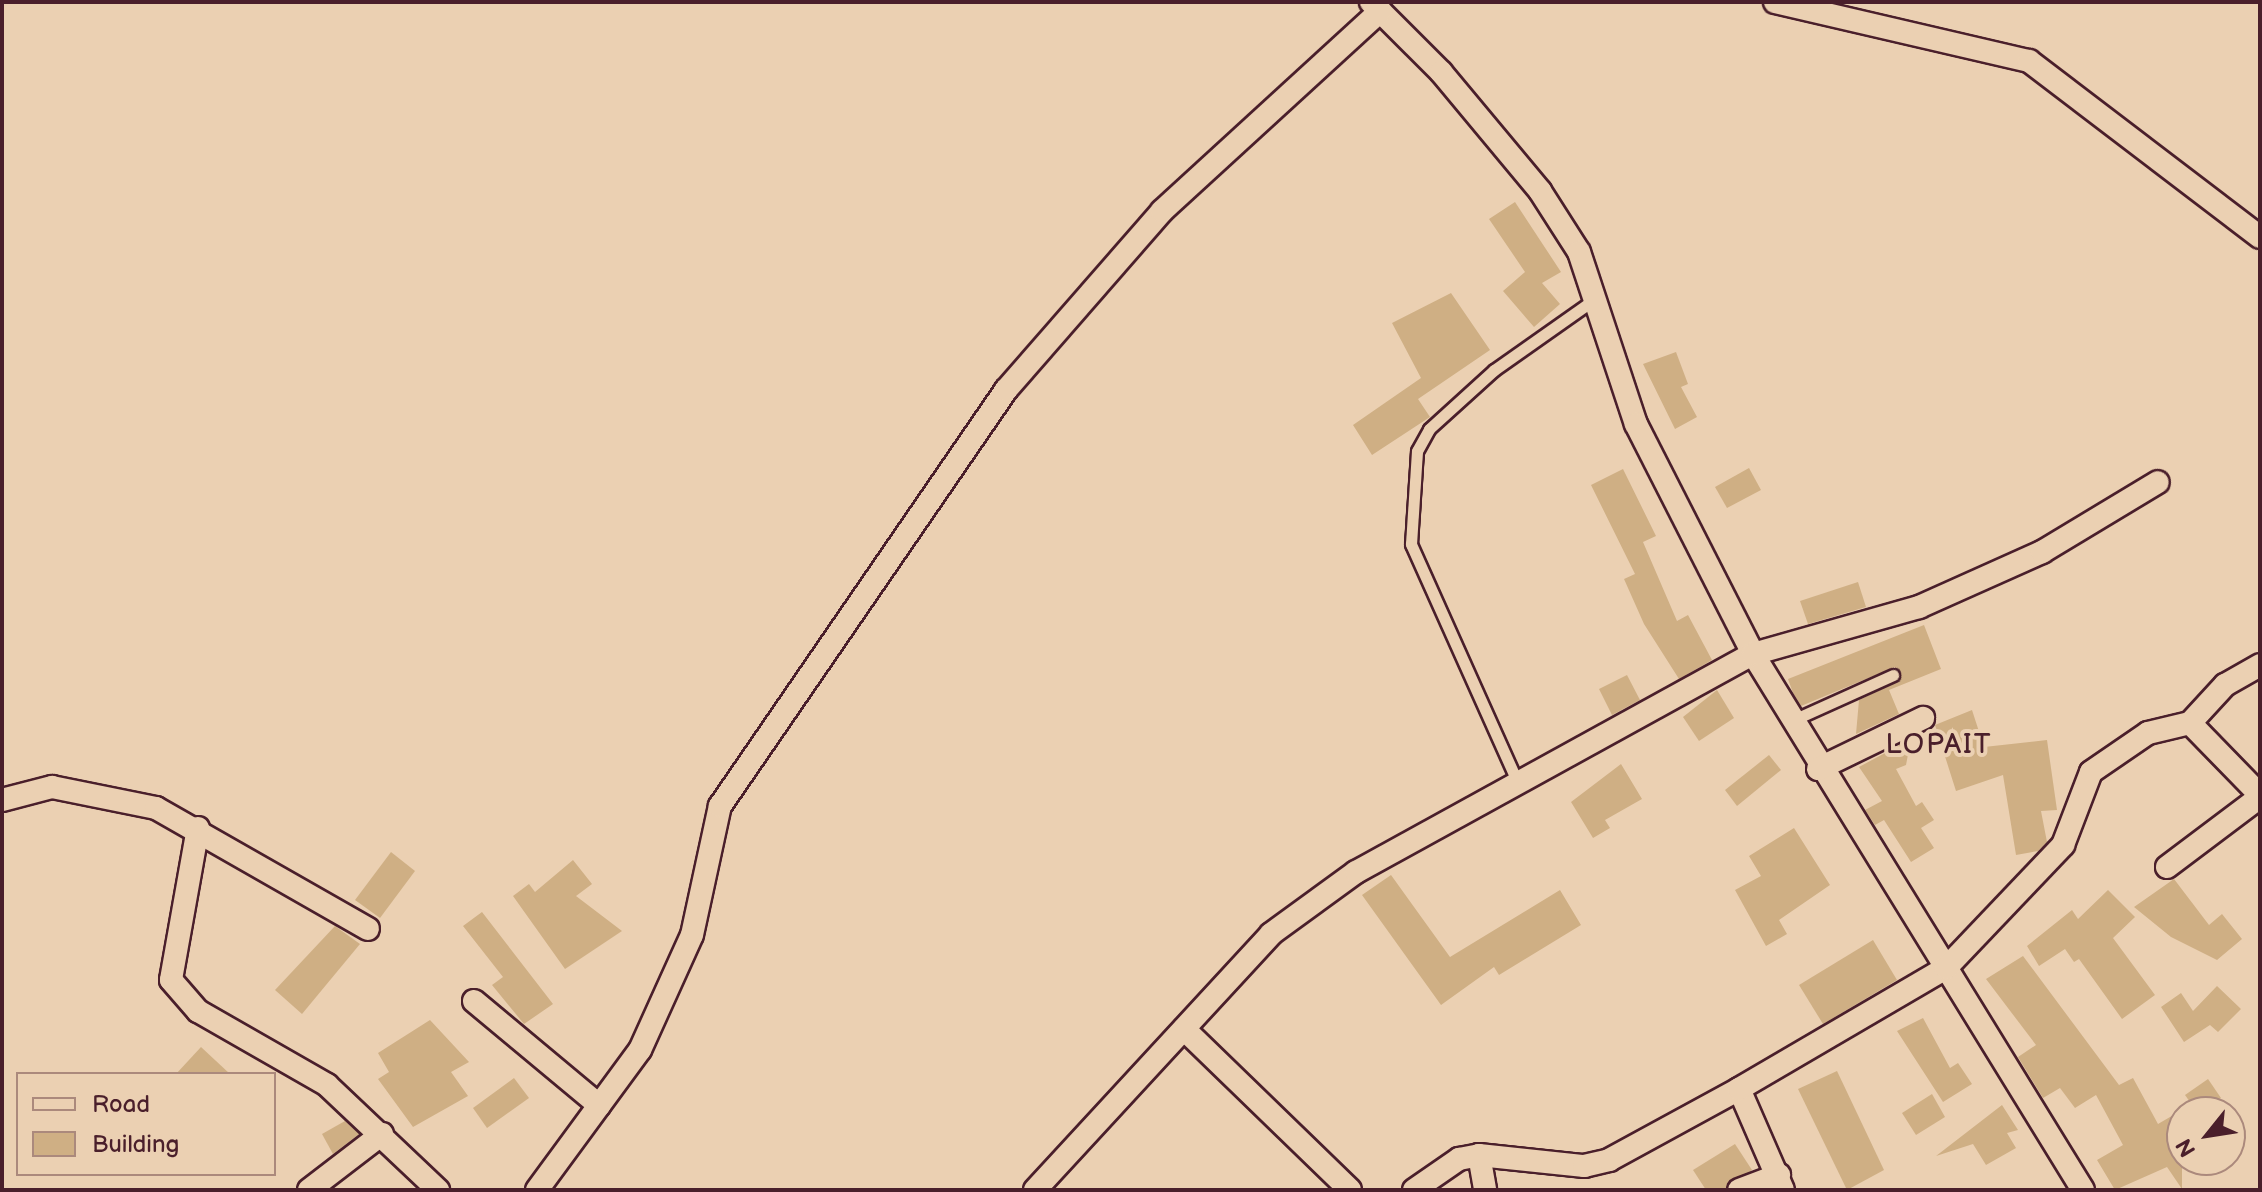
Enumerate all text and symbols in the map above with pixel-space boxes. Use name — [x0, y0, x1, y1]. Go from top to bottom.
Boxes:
district label: LOPAIT — [1885, 728, 1993, 762]
legend — [16, 1072, 276, 1176]
text: Road — [92, 1090, 150, 1119]
north arrow — [2166, 1096, 2246, 1176]
text: Building — [92, 1130, 179, 1159]
text: N — [2171, 1133, 2202, 1161]

